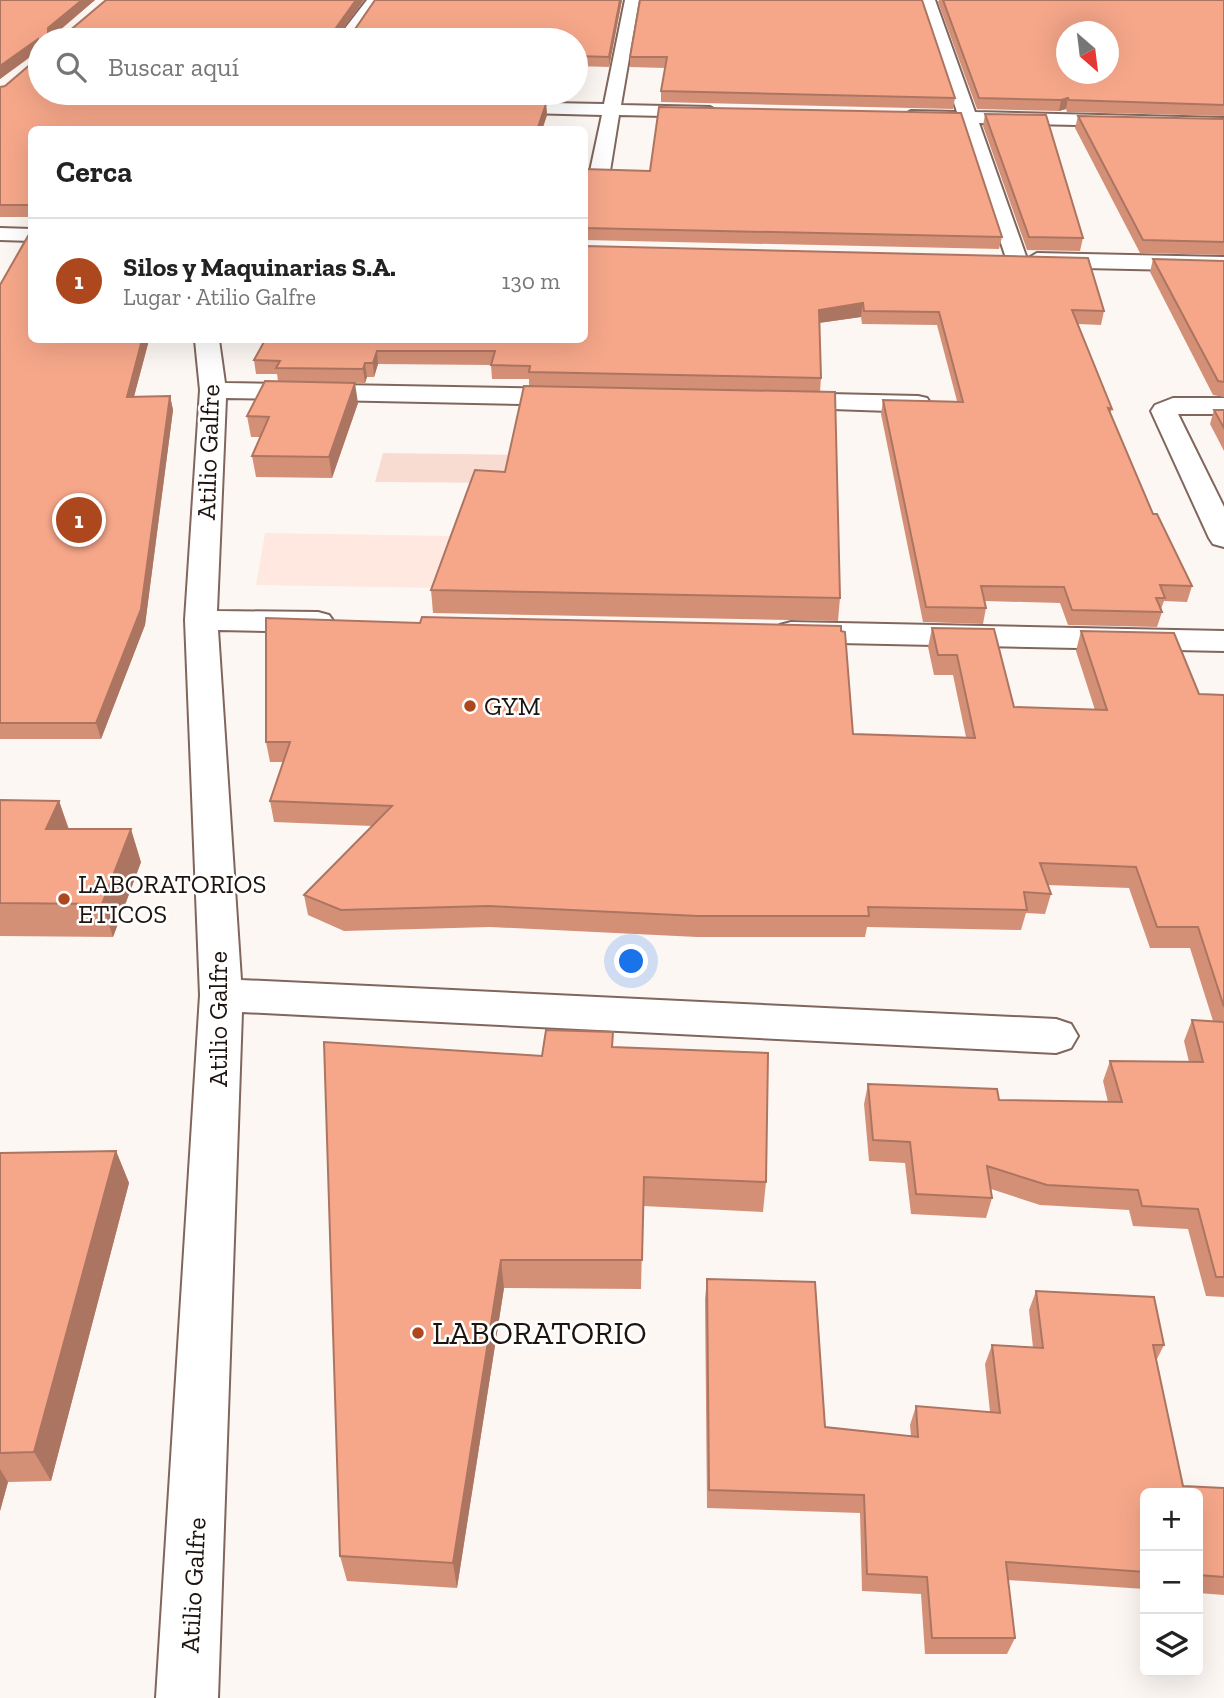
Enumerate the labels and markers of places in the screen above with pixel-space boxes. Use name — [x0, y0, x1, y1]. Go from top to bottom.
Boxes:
pin: 1 — [56, 494, 102, 546]
place label: GYM — [484, 690, 541, 722]
marker: GYM — [462, 698, 478, 714]
place label: LABORATORIOS ETICOS — [78, 868, 266, 930]
marker: LABORATORIOS ETICOS — [56, 891, 72, 907]
place label: LABORATORIO — [432, 1314, 647, 1352]
marker: LABORATORIO — [410, 1325, 426, 1341]

